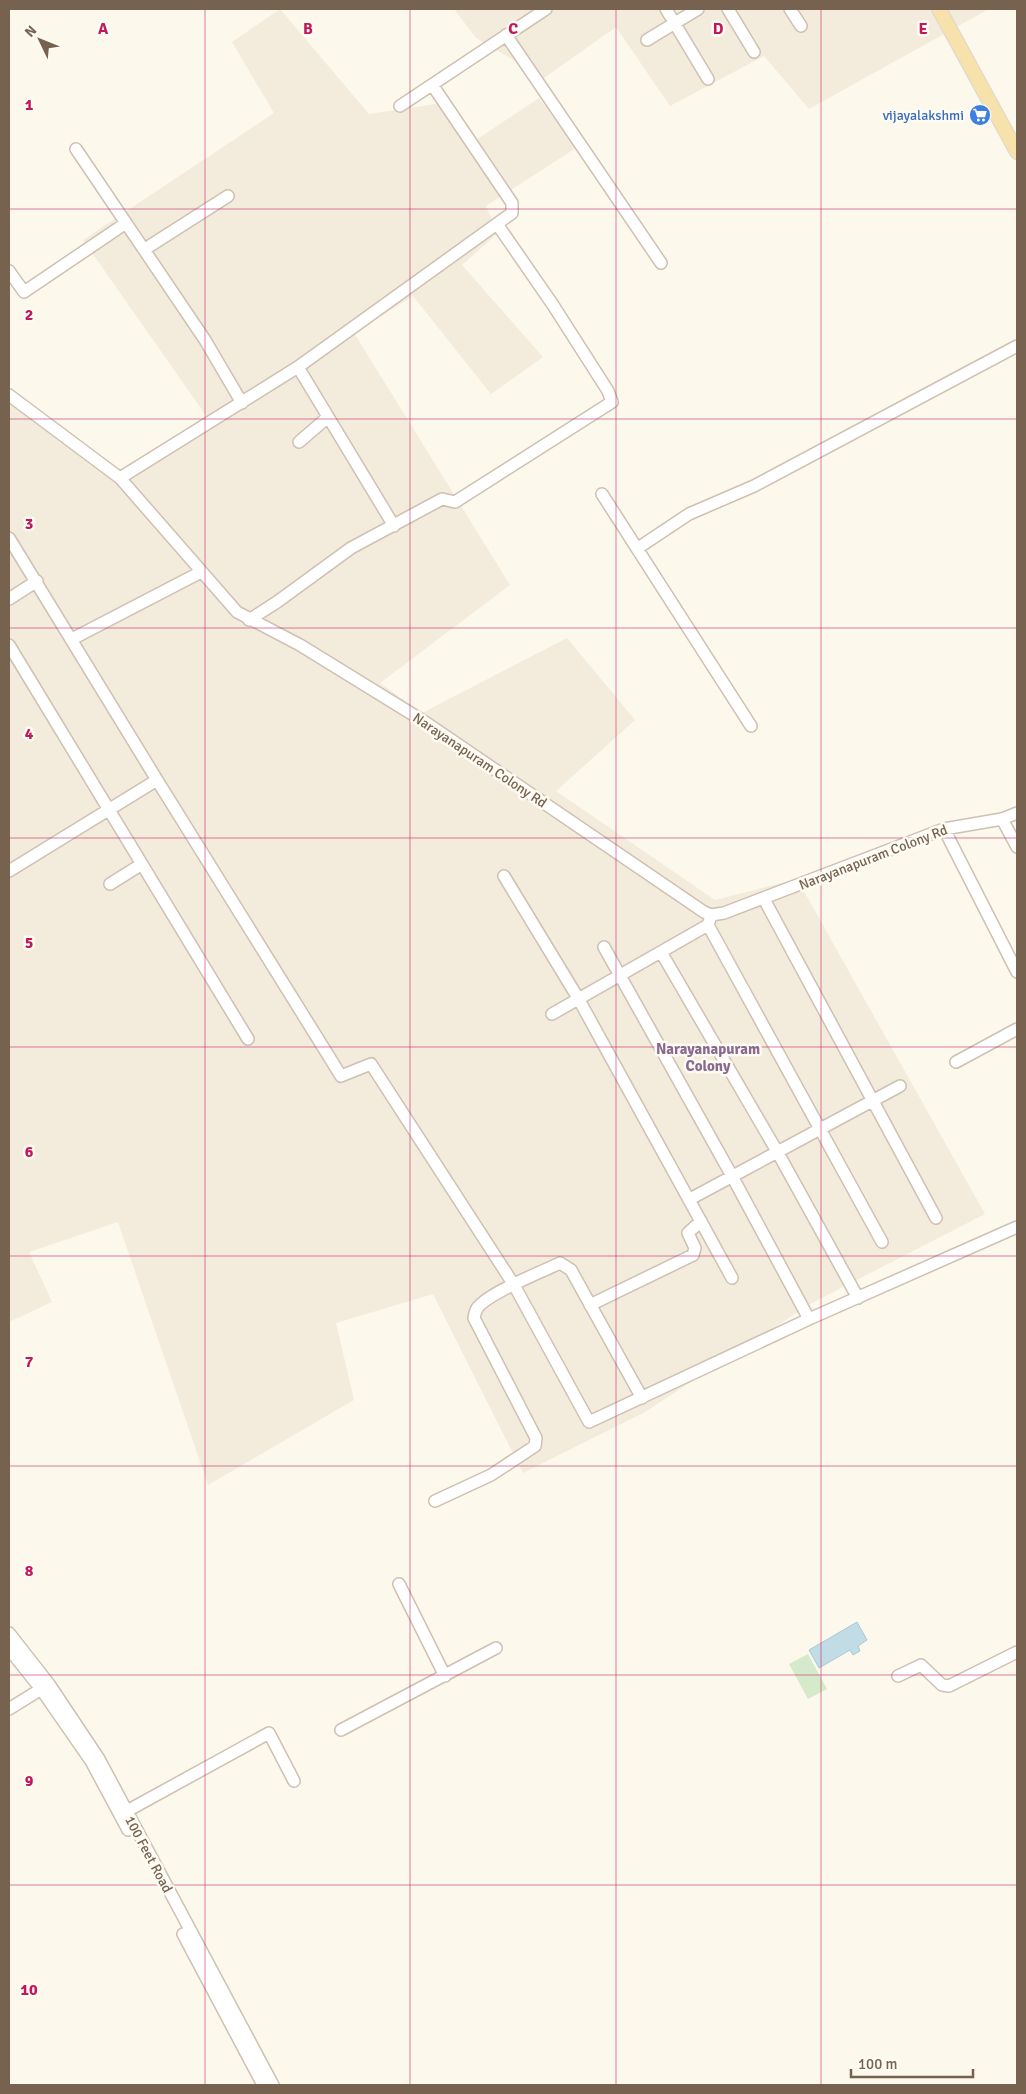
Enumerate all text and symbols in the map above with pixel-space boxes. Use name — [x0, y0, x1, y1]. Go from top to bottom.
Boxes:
north arrow — [15, 15, 65, 65]
text: A — [98, 19, 109, 39]
text: B — [303, 19, 313, 39]
text: C — [508, 19, 518, 39]
text: D — [713, 19, 724, 39]
text: E — [918, 19, 928, 39]
text: N — [21, 22, 40, 41]
text: 1 — [25, 95, 34, 115]
supermarket icon: vijayalakshmi — [968, 103, 992, 127]
place label: vijayalakshmi — [883, 107, 964, 124]
text: 2 — [25, 305, 33, 325]
text: 3 — [25, 514, 33, 534]
street label: Narayanapuram Colony Rd — [410, 709, 550, 812]
text: 4 — [25, 724, 34, 744]
street label: Narayanapuram Colony Rd — [796, 821, 950, 894]
text: 5 — [25, 933, 33, 953]
district label: Narayanapuram Colony — [656, 1040, 760, 1075]
text: 6 — [25, 1142, 34, 1162]
text: 7 — [25, 1352, 34, 1372]
text: 8 — [25, 1561, 34, 1581]
text: 9 — [25, 1771, 34, 1791]
street label: 100 Feet Road — [121, 1813, 176, 1896]
text: 10 — [20, 1980, 38, 2000]
scale bar — [851, 2046, 974, 2078]
text: 100 m — [858, 2055, 898, 2073]

